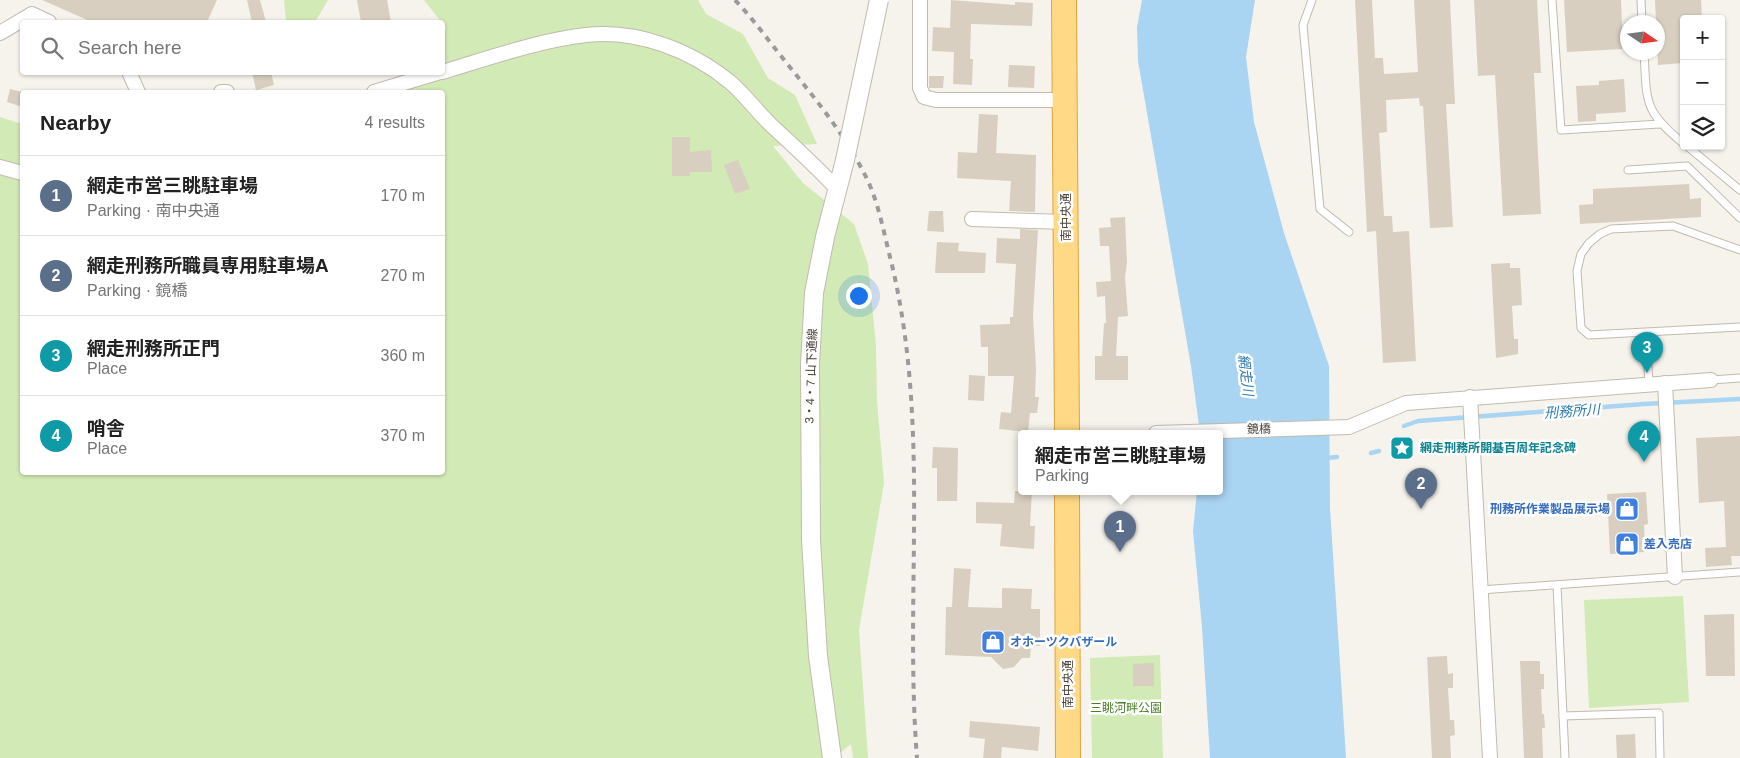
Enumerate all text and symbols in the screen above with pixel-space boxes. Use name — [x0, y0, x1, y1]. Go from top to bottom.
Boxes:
north arrow — [1620, 15, 1665, 60]
map controls — [1680, 15, 1725, 150]
button: + — [1680, 15, 1725, 60]
search box — [20, 20, 445, 75]
icon: search — [38, 34, 66, 62]
text: Search here — [78, 37, 182, 58]
button: − — [1680, 60, 1725, 105]
button: layers — [1680, 105, 1725, 150]
text: Nearby — [40, 111, 111, 134]
text: 4 results — [365, 114, 425, 131]
text: 網走市営三眺駐車場 — [87, 175, 258, 196]
text: 1 — [52, 187, 60, 204]
text: 170 m — [381, 187, 425, 204]
street label: 南中央通 — [1059, 193, 1073, 241]
text: Parking · 南中央通 — [87, 202, 219, 219]
text: 網走刑務所職員専用駐車場A — [87, 255, 329, 276]
text: 2 — [52, 267, 60, 284]
text: 270 m — [381, 267, 425, 284]
text: Parking · 鏡橋 — [87, 282, 187, 299]
your location — [846, 283, 872, 309]
street label: 3・4・7 山下通線 — [802, 328, 820, 424]
pin: 3 — [1631, 332, 1663, 373]
text: 網走刑務所正門 — [87, 338, 220, 359]
text: 3 — [52, 347, 60, 364]
text: 360 m — [381, 347, 425, 364]
water label: 網走川 — [1236, 353, 1257, 399]
text: Place — [87, 360, 127, 377]
water label: 刑務所川 — [1544, 401, 1602, 421]
text: 哨舎 — [87, 418, 125, 439]
pin: 4 — [1628, 421, 1660, 462]
street label: 鏡橋 — [1247, 422, 1271, 436]
text: 4 — [52, 427, 60, 444]
text: 370 m — [381, 427, 425, 444]
popup — [1018, 430, 1223, 495]
place icon: 網走刑務所開基百周年記念碑 — [1389, 435, 1415, 461]
text: Place — [87, 440, 127, 457]
place label: 網走刑務所開基百周年記念碑 — [1420, 441, 1576, 455]
text: 網走市営三眺駐車場 — [1035, 445, 1206, 466]
text: Parking — [1035, 467, 1089, 484]
pin: 2 — [1405, 468, 1437, 509]
shop icon: 刑務所作業製品展示場 — [1614, 496, 1640, 522]
place label: 刑務所作業製品展示場 — [1490, 502, 1610, 516]
pin: 1 — [1104, 511, 1136, 552]
shop icon: 差入売店 — [1614, 531, 1640, 557]
place label: 差入売店 — [1644, 537, 1692, 551]
shop icon: オホーツクバザール — [980, 629, 1006, 655]
place label: オホーツクバザール — [1010, 635, 1117, 649]
street label: 南中央通 — [1061, 660, 1075, 708]
park label: 三眺河畔公園 — [1090, 701, 1162, 715]

